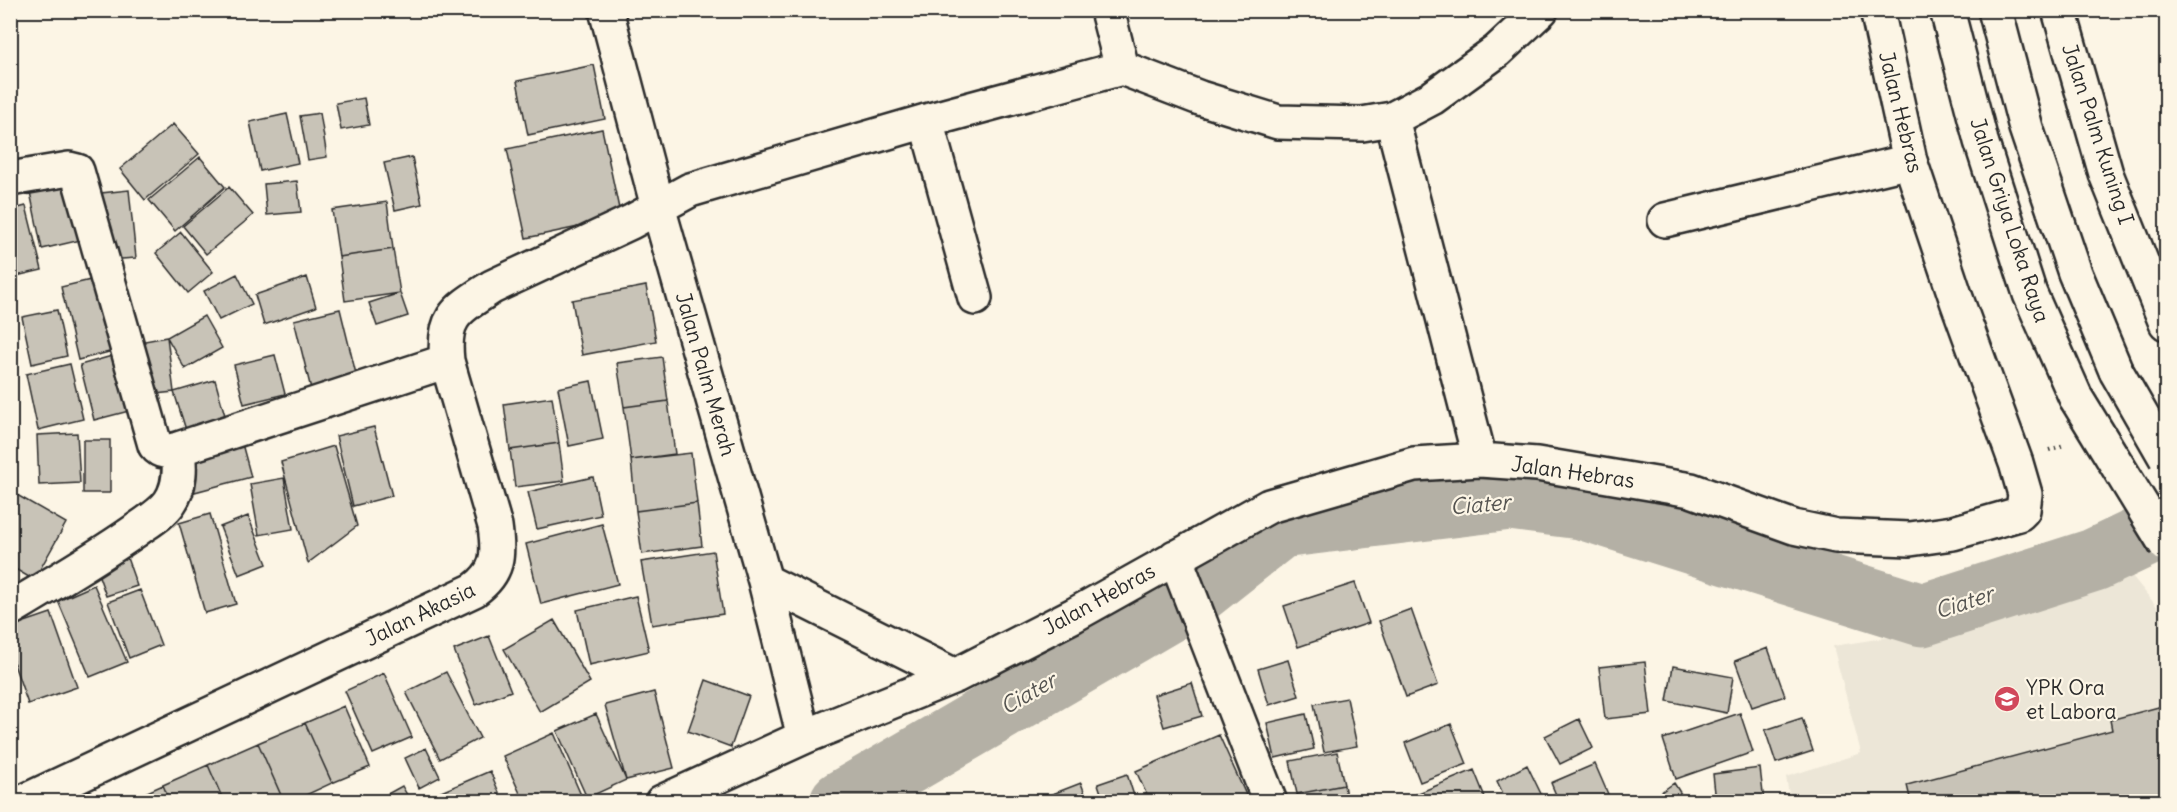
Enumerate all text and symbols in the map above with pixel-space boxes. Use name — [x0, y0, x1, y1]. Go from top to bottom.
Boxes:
street label: Jalan Palm Kuning I — [2056, 40, 2140, 228]
street label: Jalan Hebras — [1873, 48, 1929, 176]
street label: Jalan Griya Loka Raya — [1964, 114, 2056, 326]
street label: Jalan Palm Merah — [670, 289, 742, 459]
street label: Jalan Hebras — [1510, 450, 1636, 494]
water label: Ciater — [1449, 487, 1514, 521]
street label: Jalan Hebras — [1038, 557, 1160, 641]
street label: Jalan Akasia — [361, 576, 479, 652]
water label: Ciater — [1931, 578, 2000, 625]
water label: Ciater — [995, 664, 1064, 720]
place label: YPK Ora et Labora — [2026, 674, 2116, 725]
school or university icon: YPK Ora et Labora — [1992, 684, 2022, 714]

